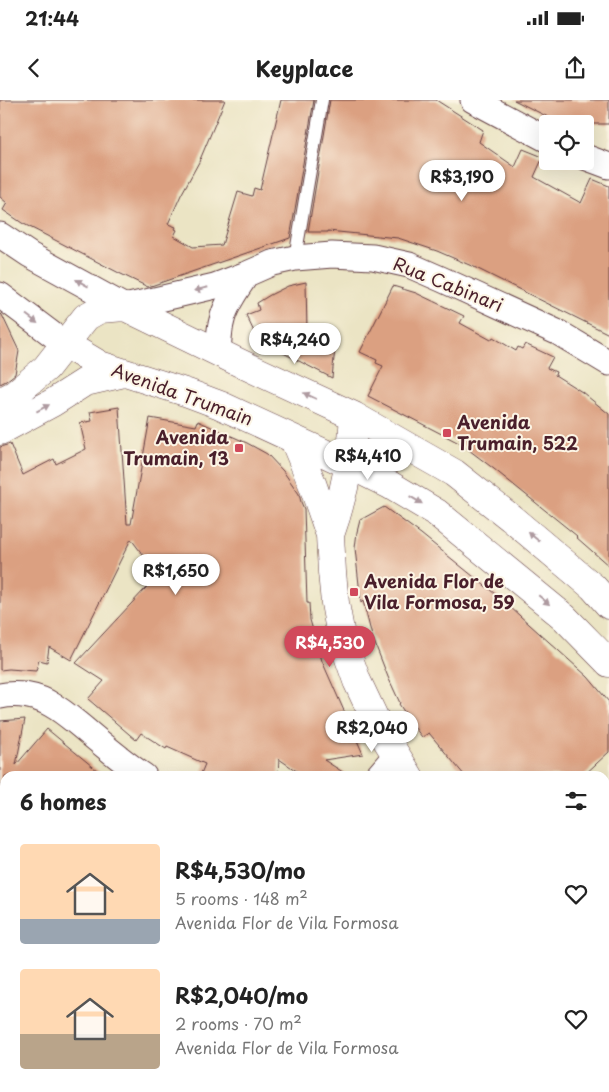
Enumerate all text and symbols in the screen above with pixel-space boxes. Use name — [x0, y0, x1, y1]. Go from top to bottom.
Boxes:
text: 21:44 — [25, 4, 79, 32]
text: Keyplace — [256, 51, 353, 84]
icon: back — [20, 54, 48, 82]
icon: share — [561, 54, 589, 82]
map controls — [539, 115, 594, 170]
button: locate — [539, 115, 594, 170]
pin: R$3,190 — [416, 159, 508, 202]
text: R$3,190 — [430, 164, 494, 188]
street label: Rua Cabinari — [390, 249, 508, 318]
one-way arrow — [75, 279, 89, 288]
one-way arrow — [194, 285, 209, 293]
one-way arrow — [26, 314, 39, 325]
pin: R$4,240 — [249, 322, 341, 365]
text: R$4,240 — [260, 327, 330, 351]
street label: Avenida Trumain — [108, 356, 257, 432]
one-way arrow — [303, 391, 317, 399]
one-way arrow — [36, 404, 50, 412]
place label: Avenida Trumain, 522 — [456, 408, 578, 456]
place label: Avenida Trumain, 13 — [123, 423, 229, 471]
marker: Avenida Trumain, 522 — [441, 427, 453, 439]
pin: R$4,410 — [322, 438, 414, 481]
marker: Avenida Trumain, 13 — [233, 442, 245, 454]
text: R$4,410 — [335, 443, 401, 467]
one-way arrow — [410, 496, 423, 505]
one-way arrow — [528, 532, 541, 543]
pin: R$1,650 — [130, 554, 222, 596]
text: R$1,650 — [143, 558, 209, 582]
place label: Avenida Flor de Vila Formosa, 59 — [363, 567, 515, 615]
marker: Avenida Flor de Vila Formosa, 59 — [348, 586, 360, 598]
one-way arrow — [537, 595, 550, 606]
pin: R$4,530 — [284, 626, 376, 668]
text: R$4,530 — [295, 630, 365, 654]
pin: R$2,040 — [326, 710, 418, 753]
text: R$2,040 — [336, 715, 408, 739]
text: 6 homes — [20, 785, 106, 817]
icon: filters — [562, 787, 590, 815]
text: R$4,530/mo — [175, 854, 305, 886]
icon: home — [60, 864, 120, 924]
icon: heart — [562, 880, 590, 908]
text: 5 rooms · 148 m² — [175, 886, 308, 910]
text: Avenida Flor de Vila Formosa — [175, 910, 398, 934]
text: R$2,040/mo — [175, 979, 308, 1011]
icon: home — [60, 989, 120, 1049]
icon: heart — [562, 1005, 590, 1033]
text: 2 rooms · 70 m² — [175, 1011, 302, 1035]
text: Avenida Flor de Vila Formosa — [175, 1035, 398, 1059]

